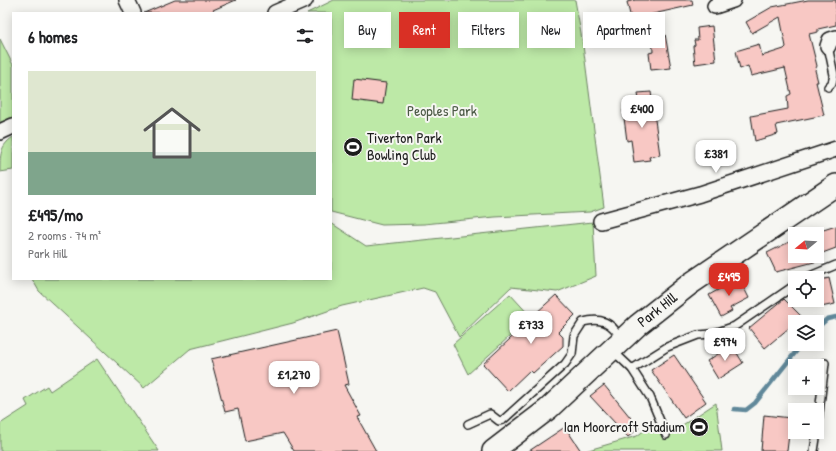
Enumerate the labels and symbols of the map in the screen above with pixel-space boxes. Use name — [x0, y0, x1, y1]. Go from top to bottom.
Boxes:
pin: £400 — [618, 95, 666, 129]
park label: Peoples Park — [407, 100, 477, 121]
place label: Tiverton Park Bowling Club — [367, 127, 442, 165]
sports icon: Tiverton Park Bowling Club — [342, 136, 364, 158]
pin: £381 — [692, 140, 740, 174]
north arrow — [788, 227, 824, 263]
pin: £495 — [705, 263, 753, 297]
street label: Park Hill — [633, 287, 682, 332]
pin: £733 — [507, 311, 555, 345]
pin: £974 — [701, 328, 749, 362]
pin: £1,270 — [261, 361, 327, 395]
place label: Ian Moorcroft Stadium — [564, 416, 685, 437]
sports icon: Ian Moorcroft Stadium — [688, 416, 710, 438]

